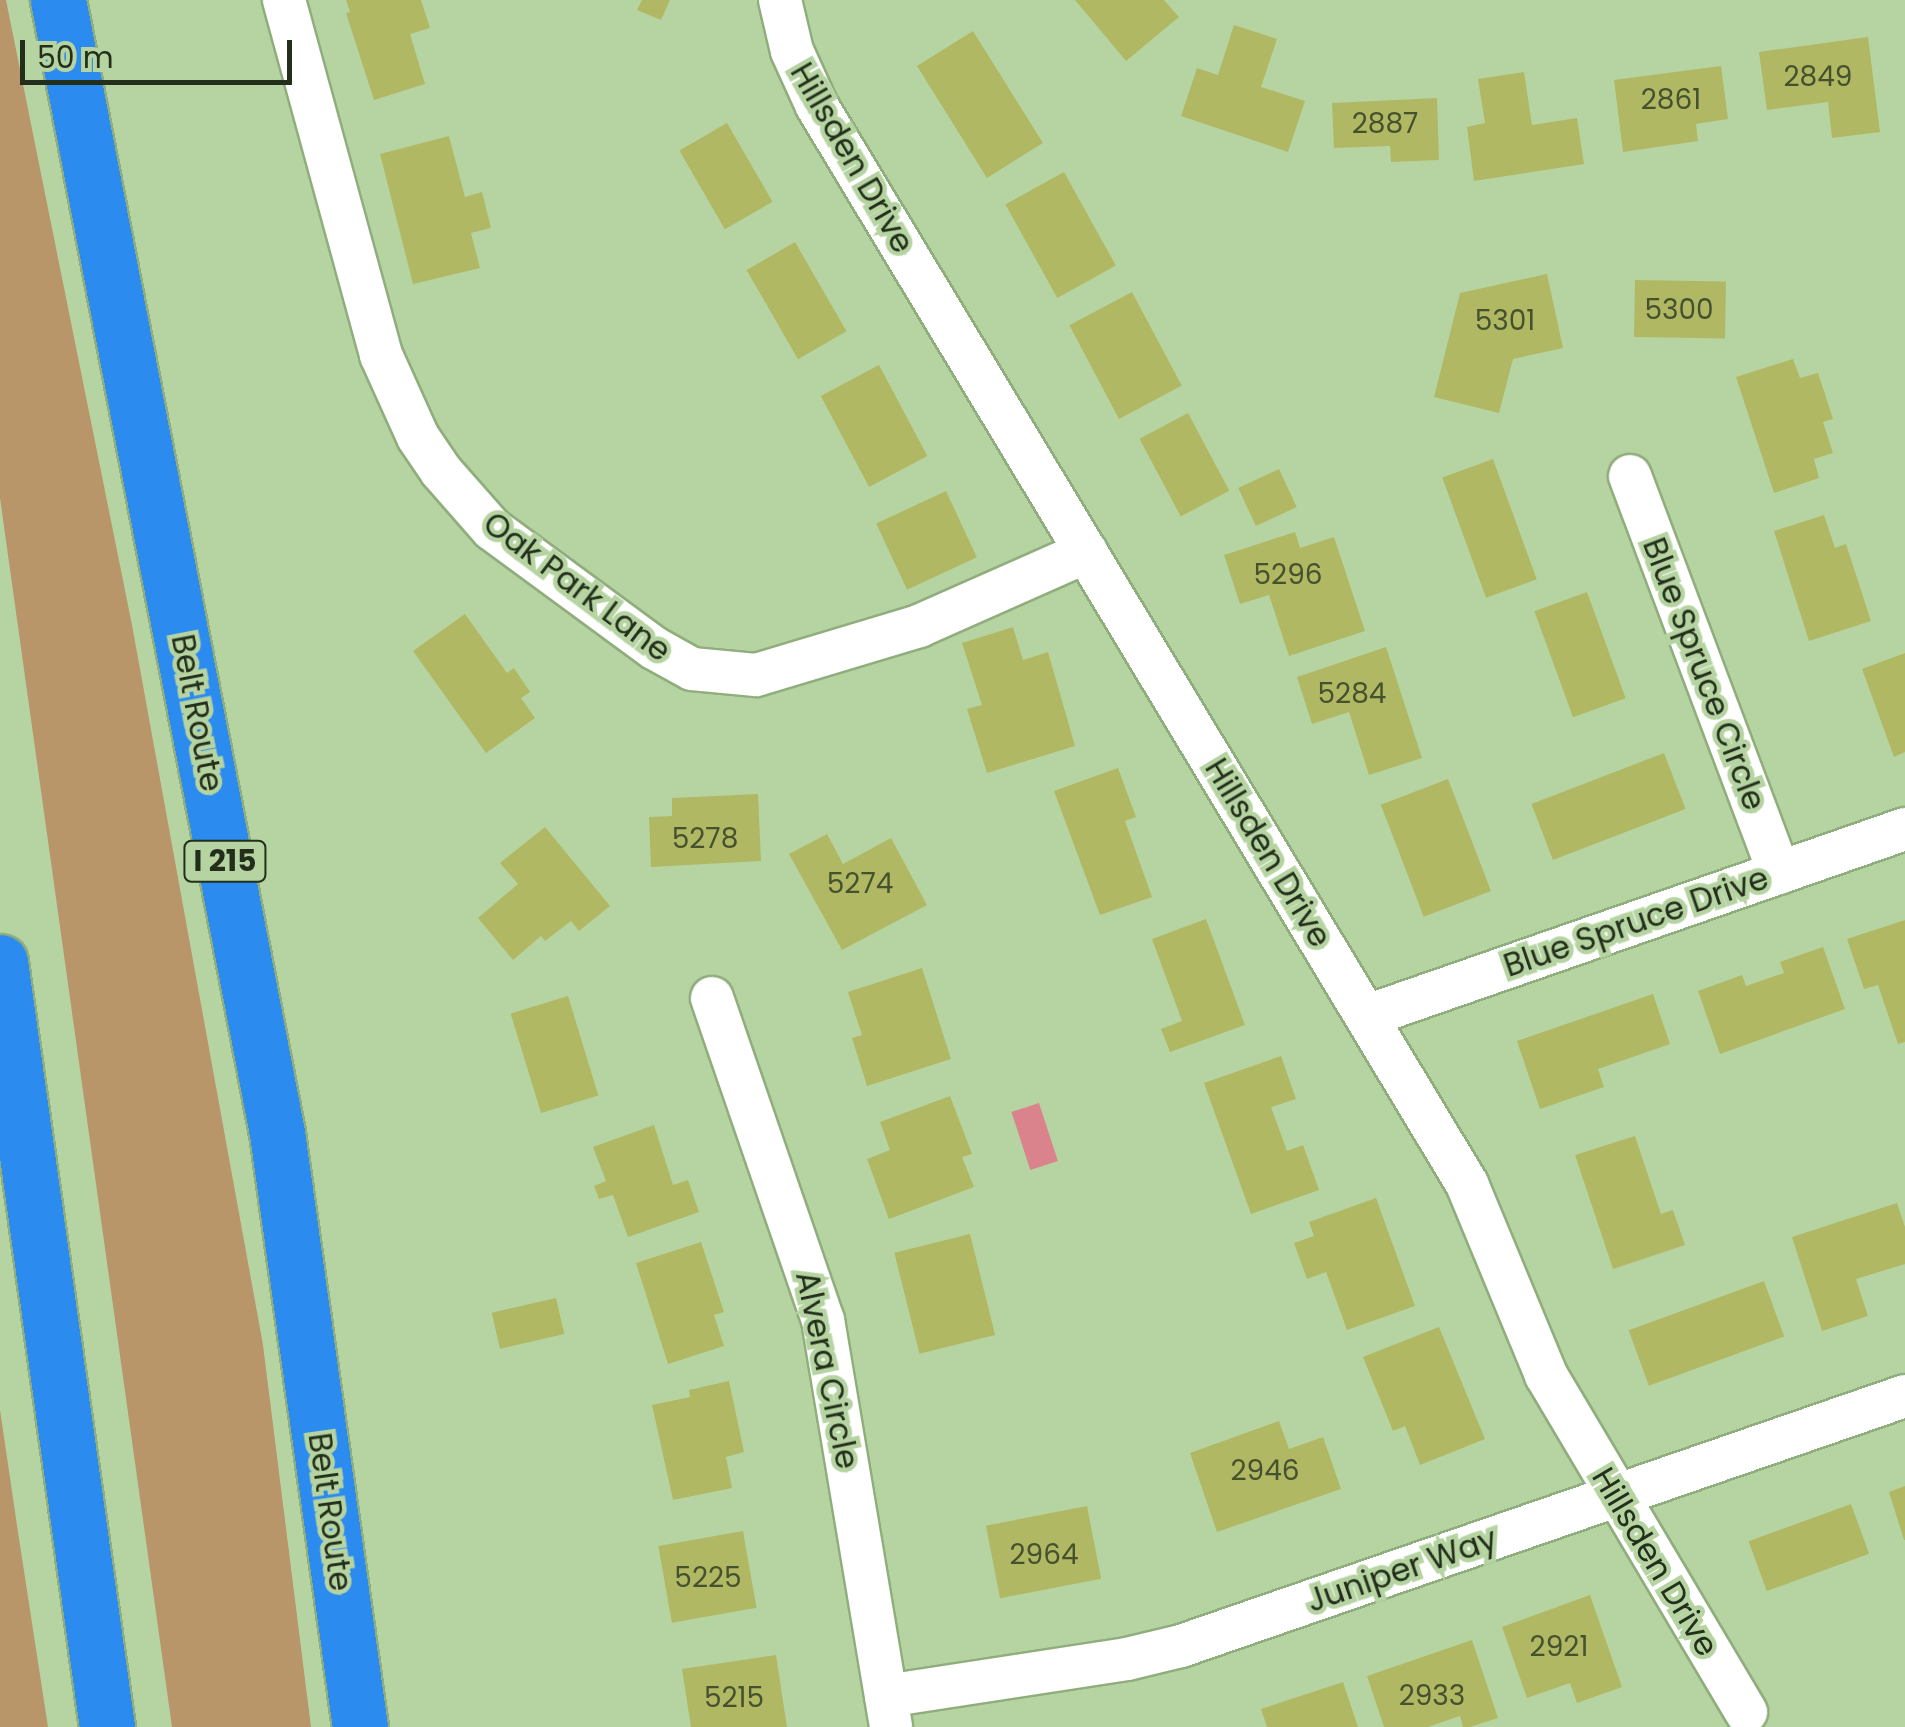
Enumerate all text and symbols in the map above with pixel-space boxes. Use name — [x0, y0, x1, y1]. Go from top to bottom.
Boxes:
scale bar — [25, 20, 298, 82]
text: 50 m — [37, 36, 114, 79]
street label: Hillsden Drive — [782, 56, 922, 260]
house number: 2849 — [1783, 60, 1853, 94]
house number: 2861 — [1641, 83, 1701, 117]
house number: 2887 — [1352, 107, 1418, 141]
house number: 5300 — [1644, 293, 1714, 327]
house number: 5301 — [1475, 304, 1535, 338]
street label: Oak Park Lane — [476, 504, 678, 670]
street label: Blue Spruce Circle — [1634, 532, 1774, 816]
house number: 5296 — [1253, 558, 1323, 592]
street label: Belt Route — [163, 631, 231, 795]
house number: 5284 — [1318, 677, 1386, 711]
street label: Hillsden Drive — [1197, 752, 1339, 954]
house number: 5278 — [672, 822, 738, 856]
road number: I 215 — [182, 836, 268, 886]
street label: Blue Spruce Drive — [1499, 859, 1773, 985]
house number: 5274 — [827, 867, 893, 901]
street label: Alvera Circle — [787, 1268, 867, 1472]
street label: Belt Route — [300, 1430, 360, 1594]
house number: 2946 — [1230, 1454, 1300, 1488]
street label: Hillsden Drive — [1584, 1461, 1726, 1663]
street label: Juniper Way — [1302, 1520, 1502, 1620]
house number: 2964 — [1009, 1538, 1079, 1572]
house number: 5225 — [674, 1561, 742, 1595]
house number: 2921 — [1530, 1630, 1588, 1664]
house number: 2933 — [1399, 1679, 1465, 1713]
house number: 5215 — [704, 1681, 764, 1715]

